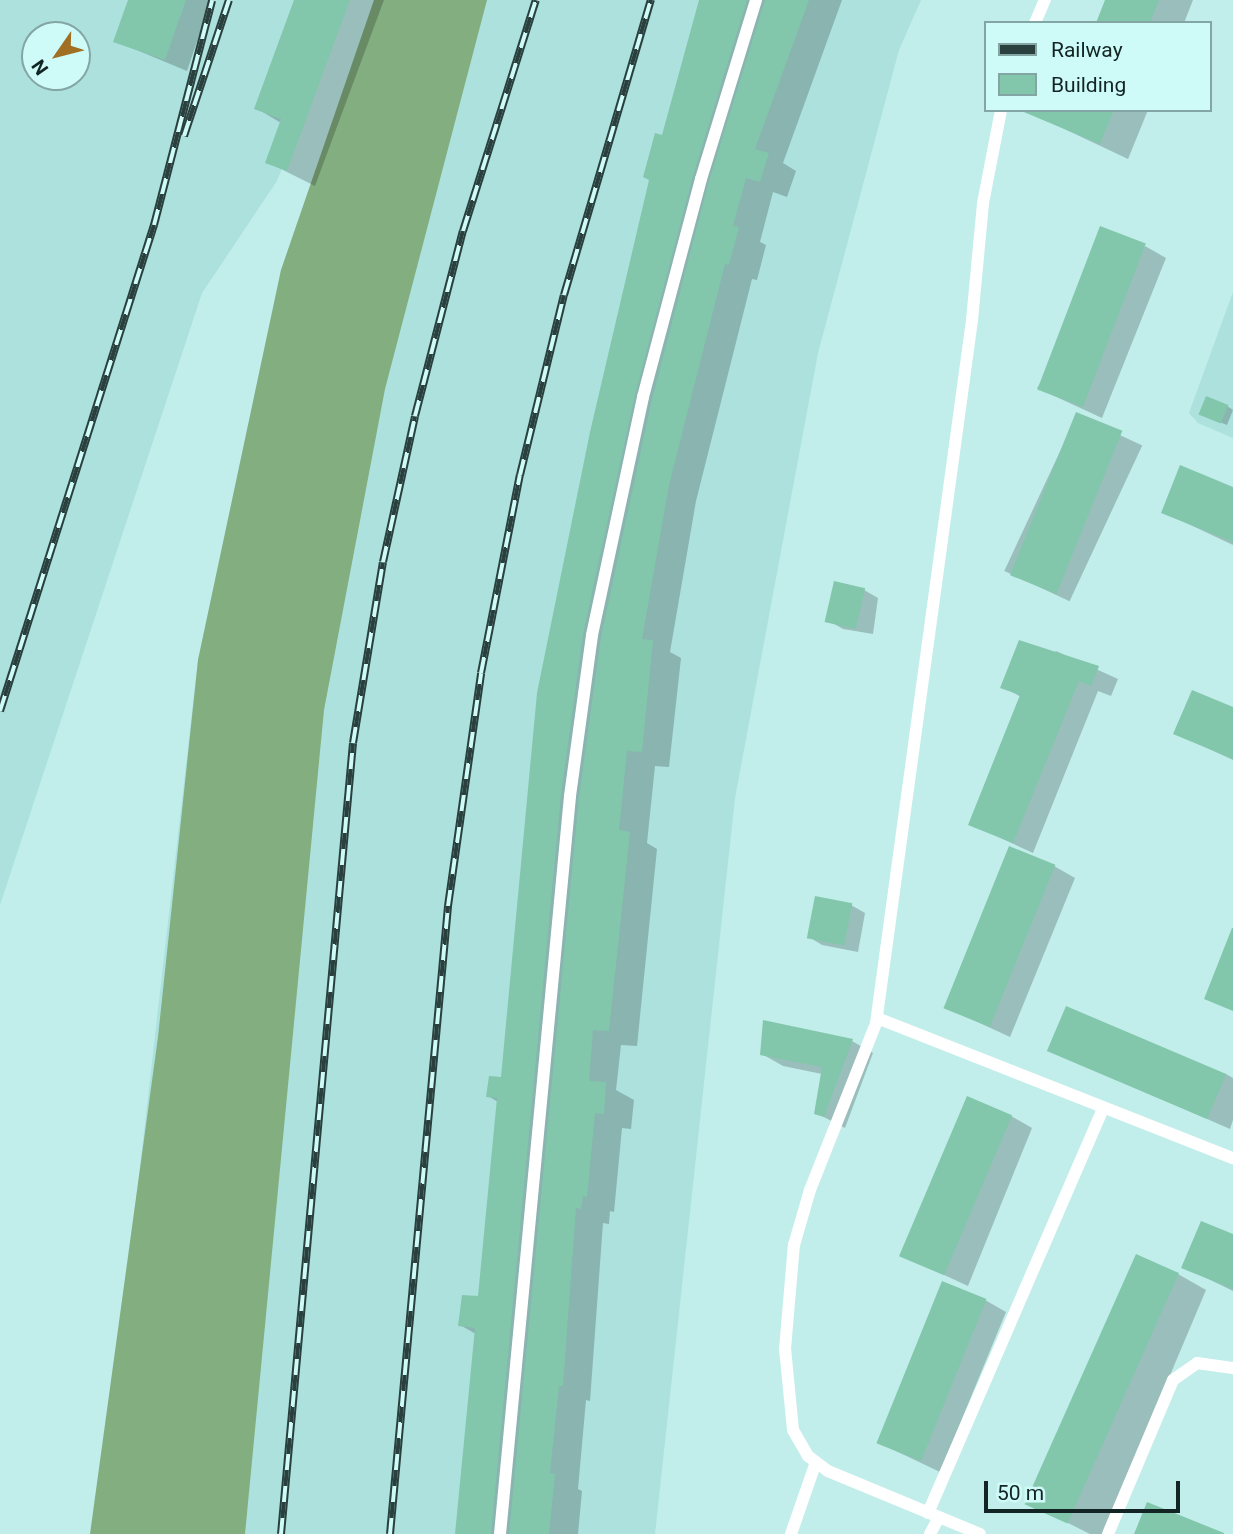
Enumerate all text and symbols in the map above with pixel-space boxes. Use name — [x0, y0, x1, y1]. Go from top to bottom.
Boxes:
north arrow — [21, 21, 91, 91]
legend — [984, 21, 1212, 112]
text: Railway — [1051, 38, 1123, 62]
text: N — [27, 55, 53, 79]
text: Building — [1051, 73, 1126, 97]
scale bar — [988, 1468, 1184, 1512]
text: 50 m — [997, 1481, 1044, 1505]

